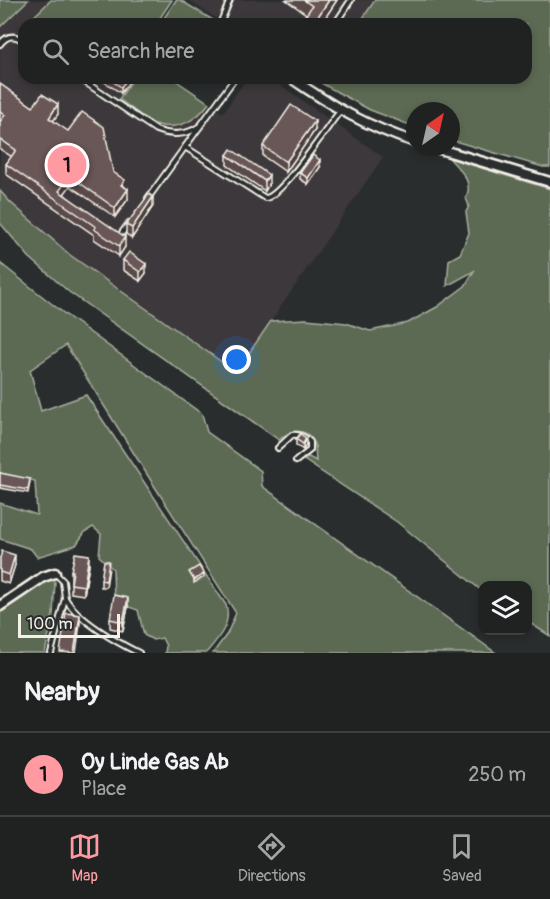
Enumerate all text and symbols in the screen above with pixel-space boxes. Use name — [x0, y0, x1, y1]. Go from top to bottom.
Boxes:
search box — [18, 18, 532, 84]
icon: search — [39, 35, 72, 68]
text: Search here — [87, 37, 194, 65]
north arrow — [406, 102, 460, 156]
pin: 1 — [48, 142, 86, 188]
your location — [222, 345, 251, 374]
map controls — [478, 581, 532, 635]
button: layers — [478, 581, 532, 635]
scale bar — [18, 611, 120, 638]
text: 100 m — [27, 614, 73, 634]
text: Nearby — [24, 676, 100, 708]
text: Oy Linde Gas Ab — [81, 748, 229, 776]
text: 1 — [40, 762, 47, 787]
text: 250 m — [468, 762, 526, 787]
text: Place — [81, 776, 126, 801]
tab: Map — [68, 830, 101, 886]
tab: Directions — [238, 830, 306, 886]
tab: Saved — [442, 830, 482, 886]

